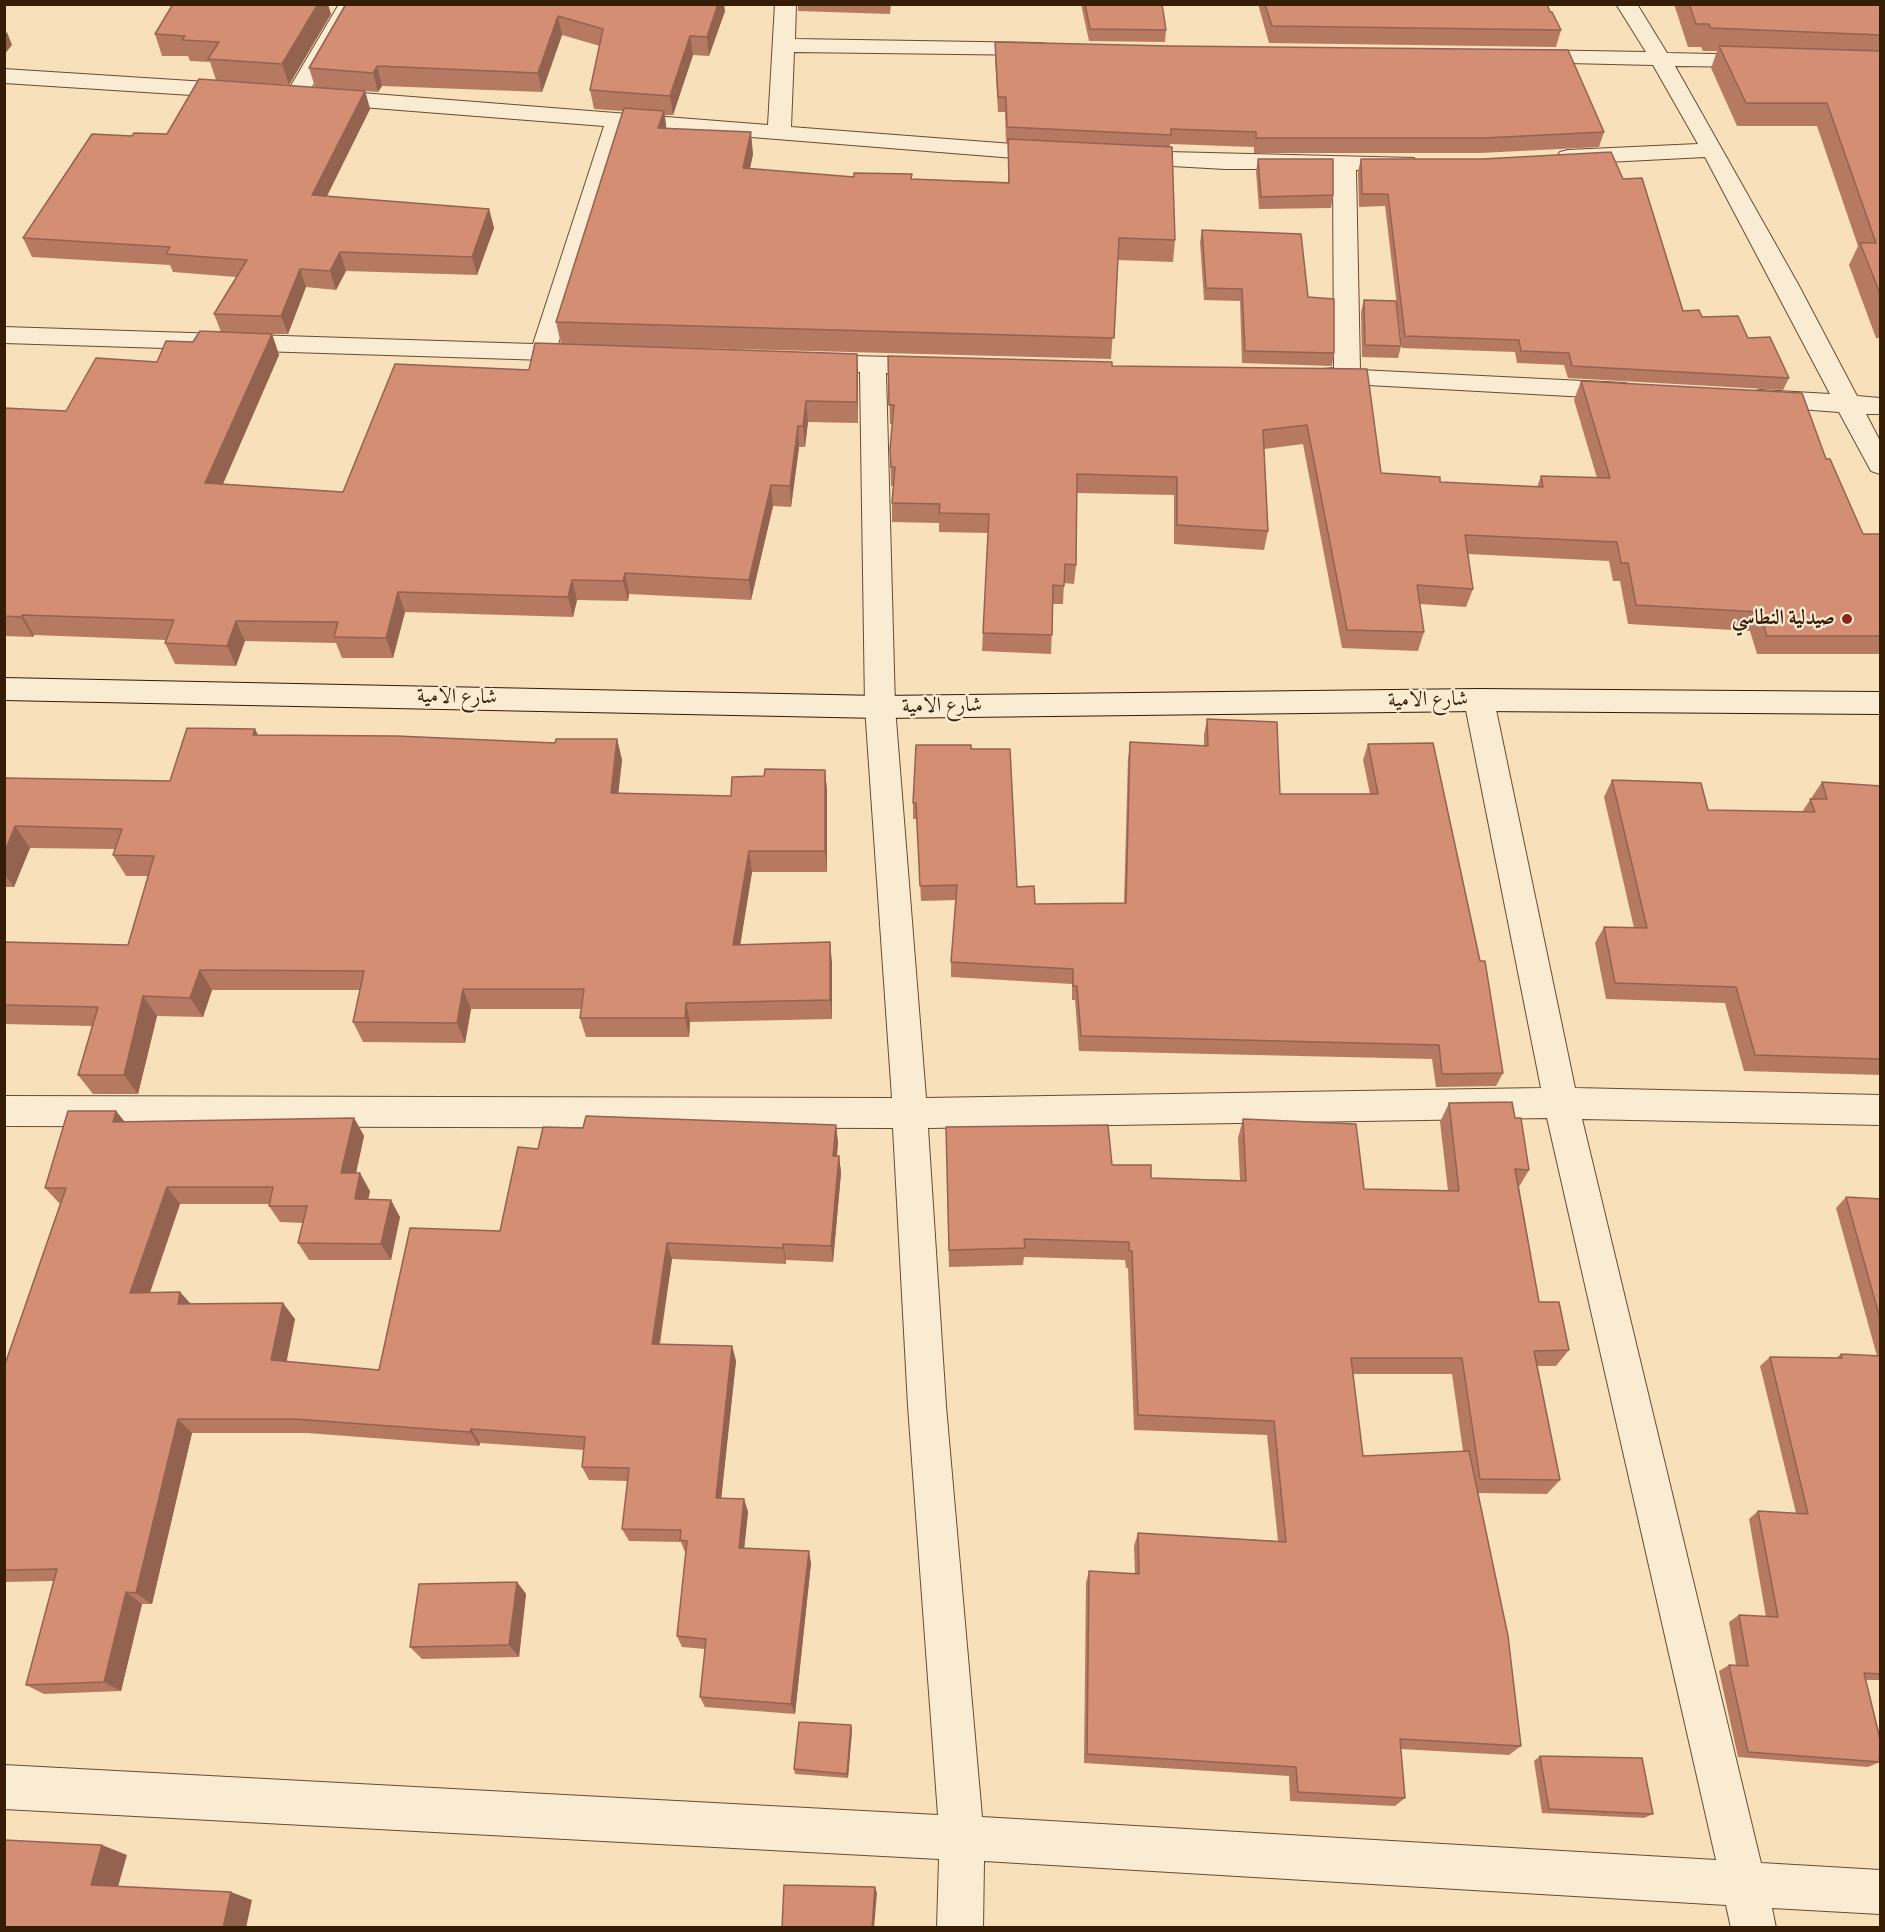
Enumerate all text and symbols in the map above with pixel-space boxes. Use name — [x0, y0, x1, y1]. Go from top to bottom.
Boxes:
place label: صيدلية النطاسي — [1732, 606, 1835, 632]
marker: صيدلية النطاسي — [1840, 612, 1854, 626]
street label: شارع الامية — [417, 685, 497, 711]
street label: شارع الامية — [1388, 688, 1468, 714]
street label: شارع الامية — [902, 694, 982, 720]

